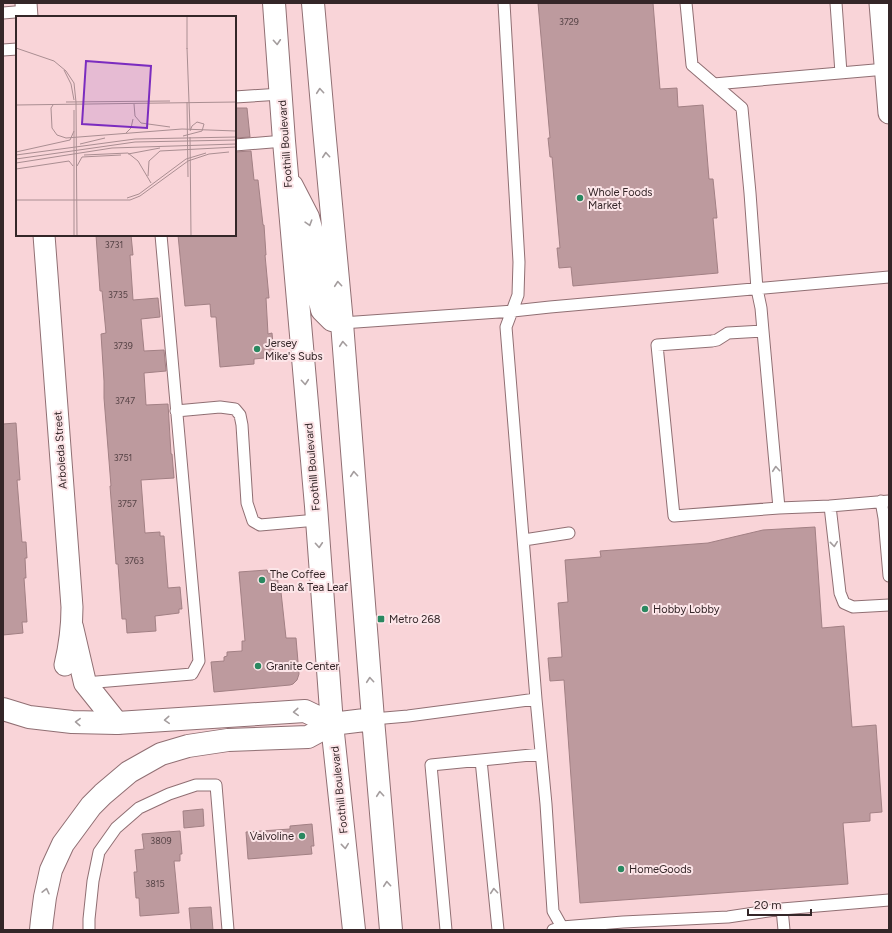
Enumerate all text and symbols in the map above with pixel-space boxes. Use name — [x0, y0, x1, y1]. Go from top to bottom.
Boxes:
inset map — [16, 16, 236, 236]
house number: 3729 — [559, 16, 579, 27]
one-way arrow — [273, 39, 282, 45]
one-way arrow — [316, 88, 325, 94]
street label: Foothill Boulevard — [276, 100, 295, 188]
one-way arrow — [322, 152, 331, 158]
place label: Whole Foods Market — [588, 186, 652, 212]
marker: Whole Foods Market — [575, 193, 585, 203]
one-way arrow — [304, 220, 313, 227]
house number: 3731 — [105, 239, 123, 250]
one-way arrow — [334, 281, 343, 287]
house number: 3735 — [108, 289, 128, 300]
place label: Jersey Mike's Subs — [265, 337, 323, 363]
house number: 3739 — [113, 340, 133, 351]
one-way arrow — [339, 341, 348, 347]
marker: Jersey Mike's Subs — [252, 344, 262, 354]
one-way arrow — [300, 379, 309, 385]
house number: 3747 — [115, 395, 135, 406]
street label: Arboleda Street — [51, 411, 70, 489]
street label: Foothill Boulevard — [302, 423, 323, 511]
house number: 3751 — [114, 452, 132, 463]
one-way arrow — [771, 466, 780, 472]
one-way arrow — [349, 471, 358, 477]
house number: 3757 — [117, 498, 137, 509]
one-way arrow — [830, 541, 839, 547]
one-way arrow — [314, 542, 323, 548]
house number: 3763 — [124, 555, 144, 566]
place label: The Coffee Bean & Tea Leaf — [270, 568, 349, 594]
marker: The Coffee Bean & Tea Leaf — [257, 575, 267, 585]
place label: Hobby Lobby — [653, 603, 720, 616]
marker: Hobby Lobby — [640, 604, 650, 614]
place label: Metro 268 — [389, 613, 441, 626]
marker: Metro 268 — [376, 614, 386, 624]
place label: Granite Center — [266, 660, 339, 673]
marker: Granite Center — [253, 661, 263, 671]
one-way arrow — [366, 677, 375, 683]
one-way arrow — [293, 707, 299, 716]
one-way arrow — [164, 716, 170, 724]
one-way arrow — [75, 718, 81, 726]
street label: Foothill Boulevard — [328, 746, 351, 834]
one-way arrow — [375, 791, 384, 797]
place label: Valvoline — [250, 830, 294, 843]
marker: Valvoline — [297, 831, 307, 841]
house number: 3809 — [150, 835, 172, 846]
one-way arrow — [341, 843, 350, 849]
place label: HomeGoods — [629, 863, 692, 876]
marker: HomeGoods — [616, 864, 626, 874]
house number: 3815 — [145, 878, 165, 889]
one-way arrow — [383, 881, 392, 887]
one-way arrow — [42, 888, 50, 895]
one-way arrow — [490, 888, 499, 894]
scale bar — [748, 891, 811, 917]
text: 20 m — [754, 898, 782, 912]

